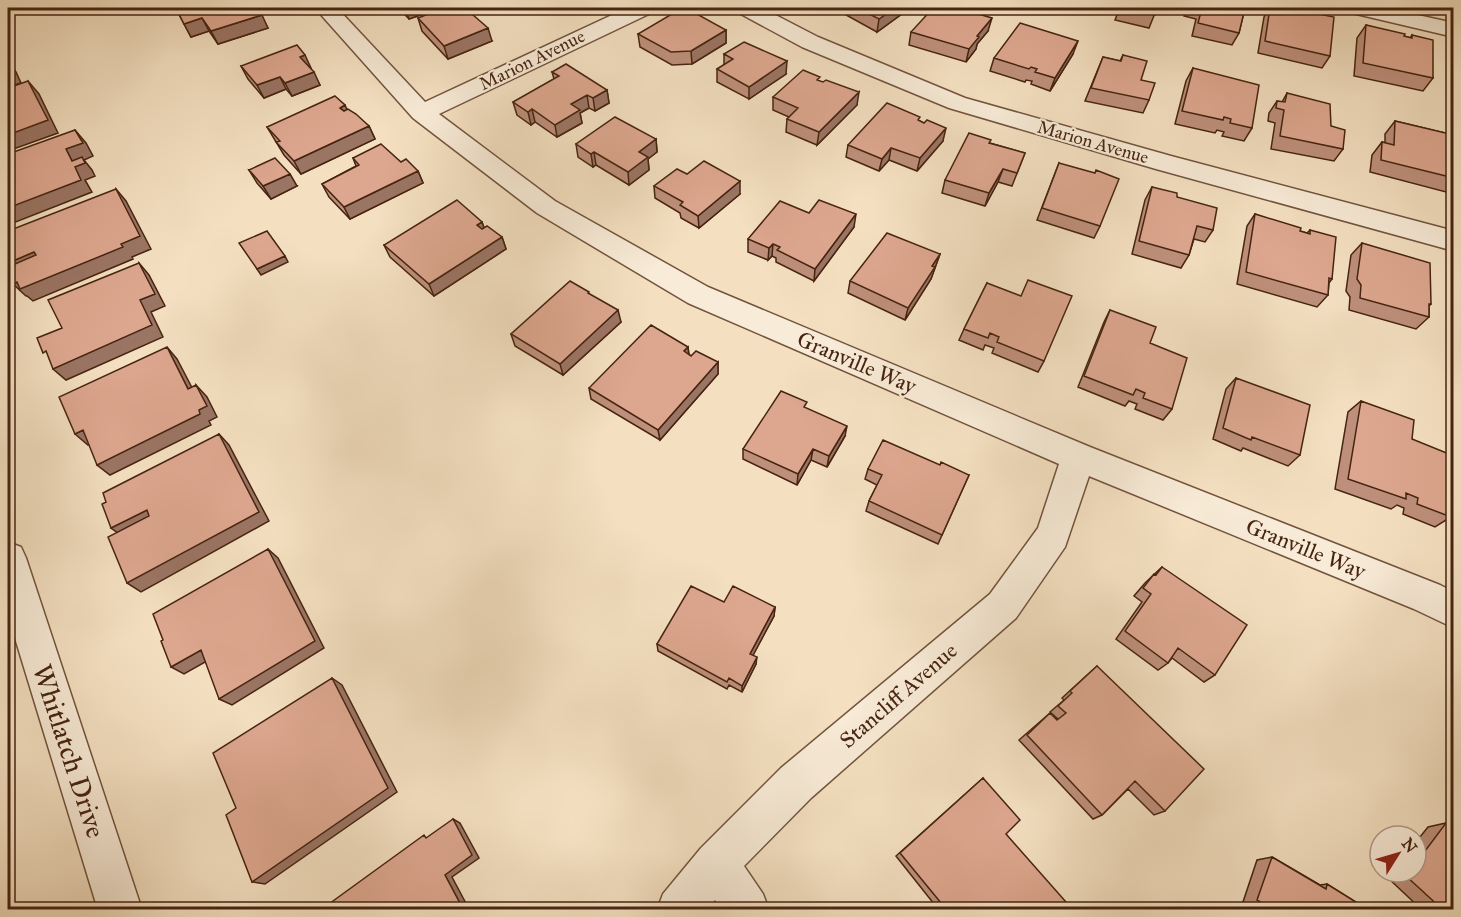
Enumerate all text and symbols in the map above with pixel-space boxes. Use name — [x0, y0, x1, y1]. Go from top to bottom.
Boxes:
street label: Marion Avenue — [476, 25, 588, 95]
street label: Marion Avenue — [1035, 116, 1151, 168]
street label: Granville Way — [793, 325, 921, 400]
street label: Granville Way — [1242, 512, 1370, 585]
street label: Stancliff Avenue — [834, 637, 963, 754]
street label: Whitlatch Drive — [26, 660, 113, 842]
north arrow — [1368, 824, 1428, 884]
text: N — [1398, 834, 1422, 857]

